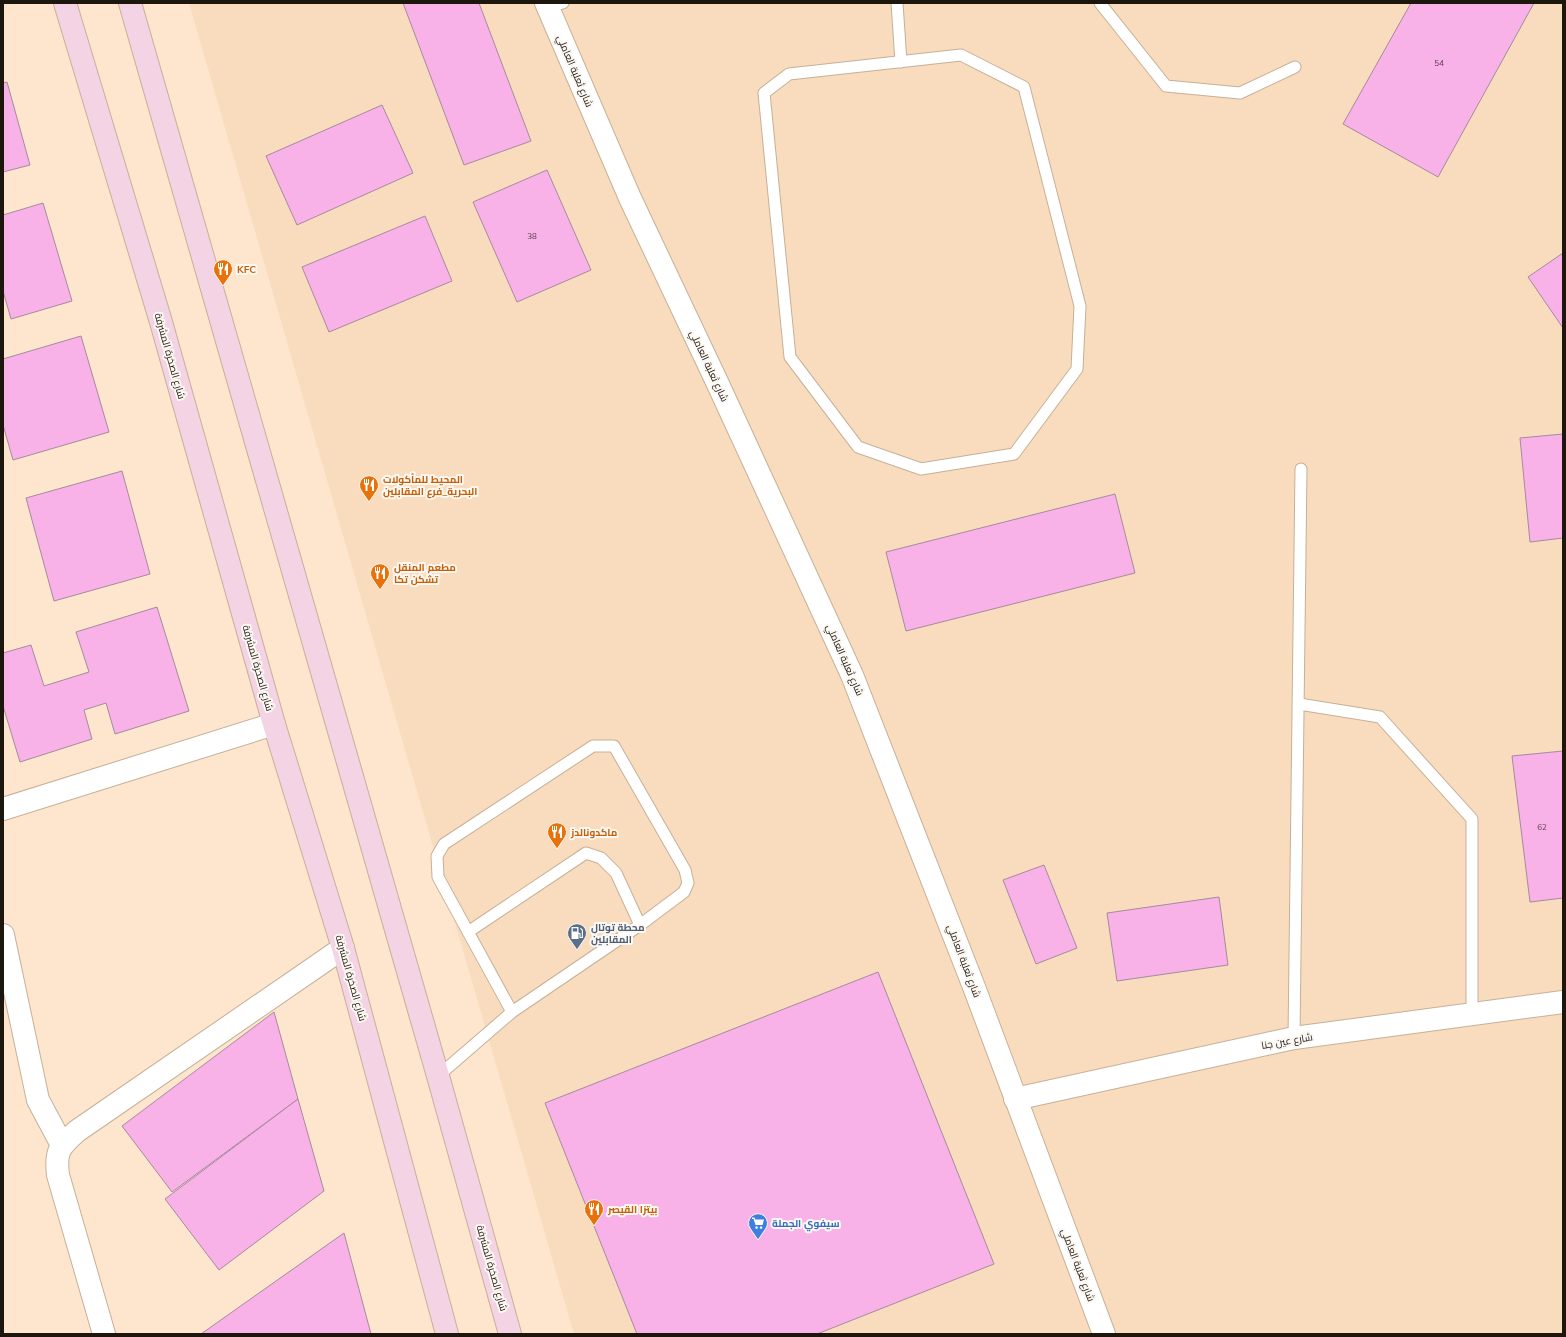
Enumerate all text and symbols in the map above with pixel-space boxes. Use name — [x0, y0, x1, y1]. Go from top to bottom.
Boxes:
street label: شارع ثعلبة العاملي — [553, 33, 596, 109]
house number: 54 — [1434, 58, 1444, 68]
house number: 38 — [527, 231, 537, 241]
restaurant icon: KFC — [212, 258, 234, 286]
place label: KFC — [237, 263, 256, 276]
street label: شارع الصخرة المشرفة — [151, 311, 189, 401]
street label: شارع ثعلبة العاملي — [686, 328, 731, 404]
place label: المحيط للمأكولات البحرية_فرع المقابلين — [383, 473, 477, 499]
restaurant icon: المحيط للمأكولات البحرية_فرع المقابلين — [358, 474, 380, 502]
place label: مطعم المنقل تشكن تكا — [394, 561, 456, 586]
restaurant icon: مطعم المنقل تشكن تكا — [369, 562, 391, 590]
street label: شارع ثعلبة العاملي — [822, 622, 867, 698]
street label: شارع الصخرة المشرفة — [239, 623, 277, 713]
restaurant icon: ماكدونالدز — [546, 821, 568, 849]
house number: 62 — [1537, 822, 1547, 832]
place label: ماكدونالدز — [570, 826, 617, 839]
place label: محطة توتال المقابلين — [591, 921, 645, 946]
fuel station icon: محطة توتال المقابلين — [566, 922, 588, 950]
street label: شارع ثعلبة العاملي — [943, 923, 984, 1000]
street label: شارع الصخرة المشرفة — [332, 933, 370, 1023]
street label: شارع عين جنا — [1260, 1030, 1314, 1052]
restaurant icon: بيتزا القيصر — [583, 1198, 605, 1226]
place label: بيتزا القيصر — [607, 1203, 657, 1216]
supermarket icon: سيفوي الجملة — [747, 1212, 769, 1240]
place label: سيفوي الجملة — [772, 1217, 840, 1232]
street label: شارع الصخرة المشرفة — [473, 1223, 511, 1313]
street label: شارع ثعلبة العاملي — [1057, 1227, 1098, 1304]

